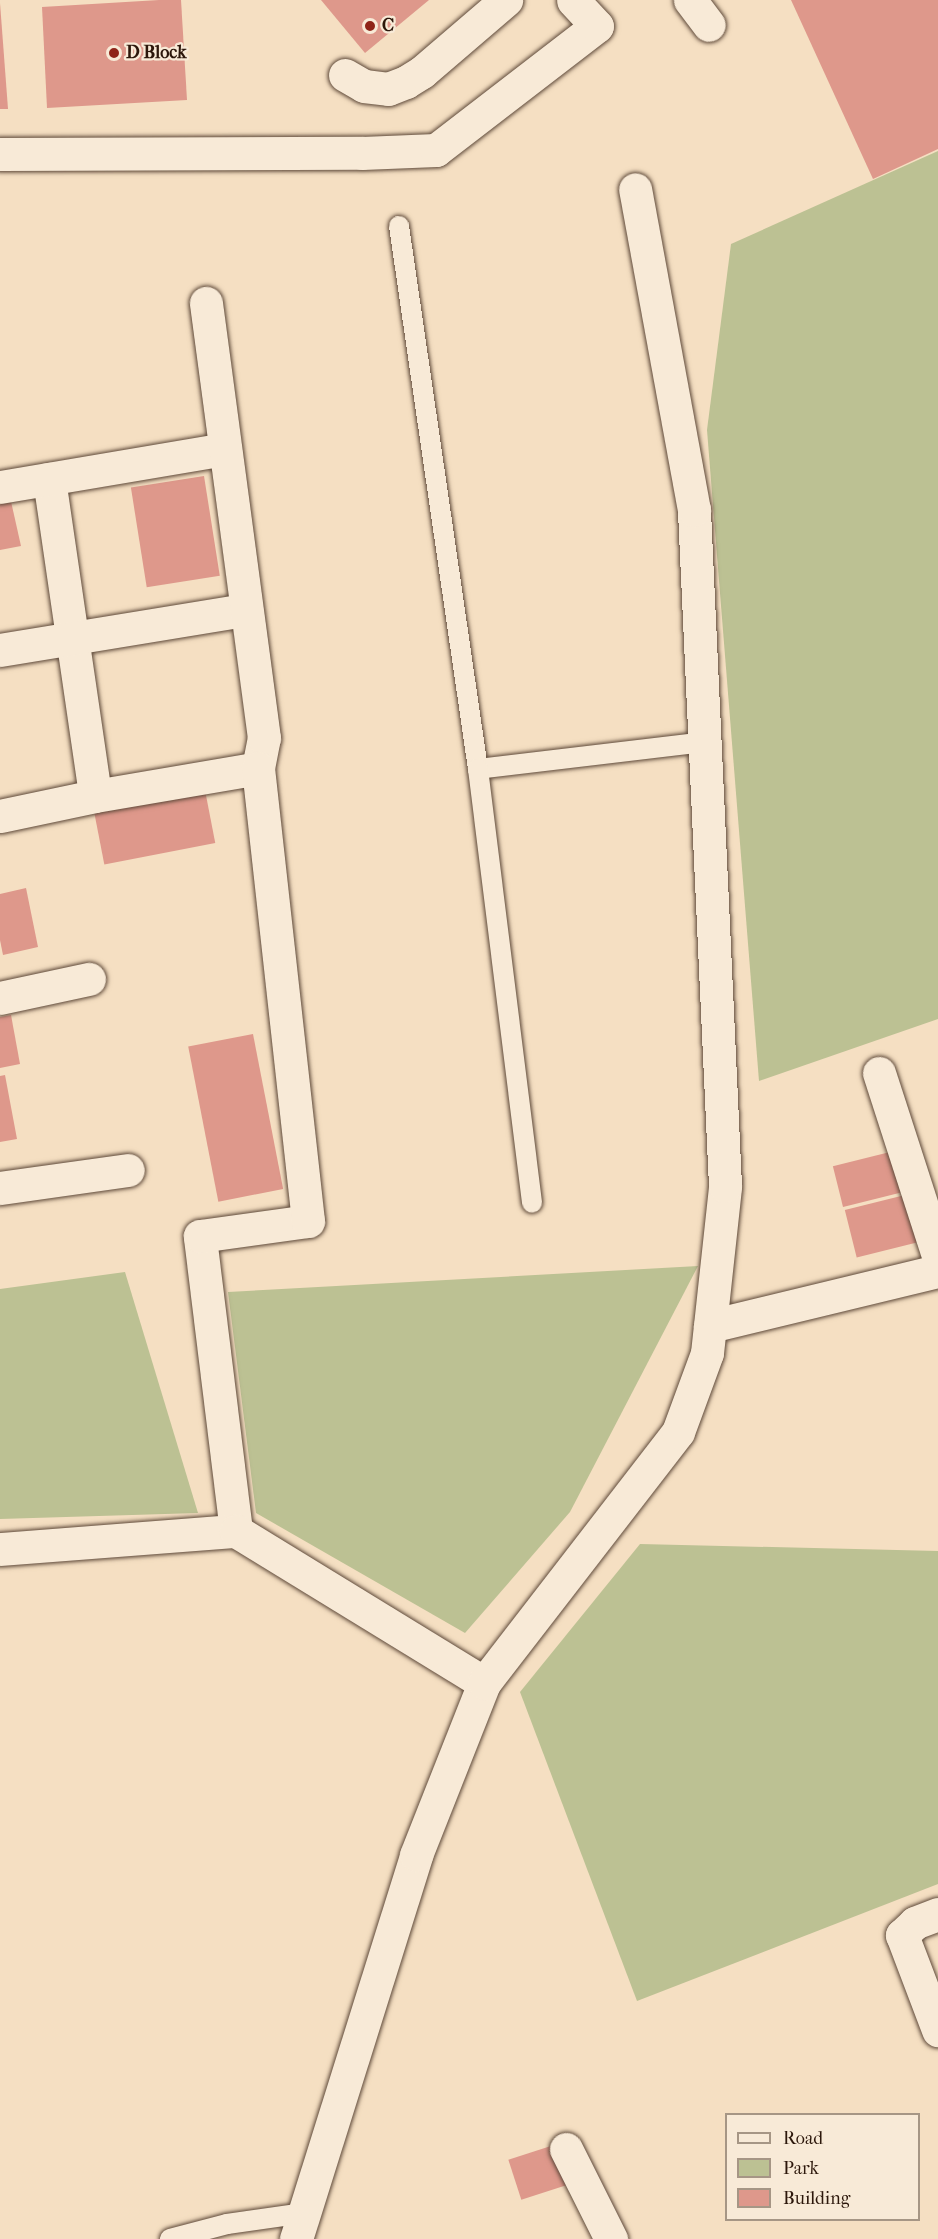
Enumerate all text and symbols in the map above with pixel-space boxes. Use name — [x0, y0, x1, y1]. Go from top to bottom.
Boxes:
place label: C — [382, 15, 394, 37]
marker: C — [363, 19, 377, 33]
place label: D Block — [126, 42, 186, 64]
marker: D Block — [107, 46, 121, 60]
legend — [725, 2113, 920, 2221]
text: Road — [783, 2128, 823, 2149]
text: Park — [783, 2158, 819, 2179]
text: Building — [783, 2188, 850, 2209]

